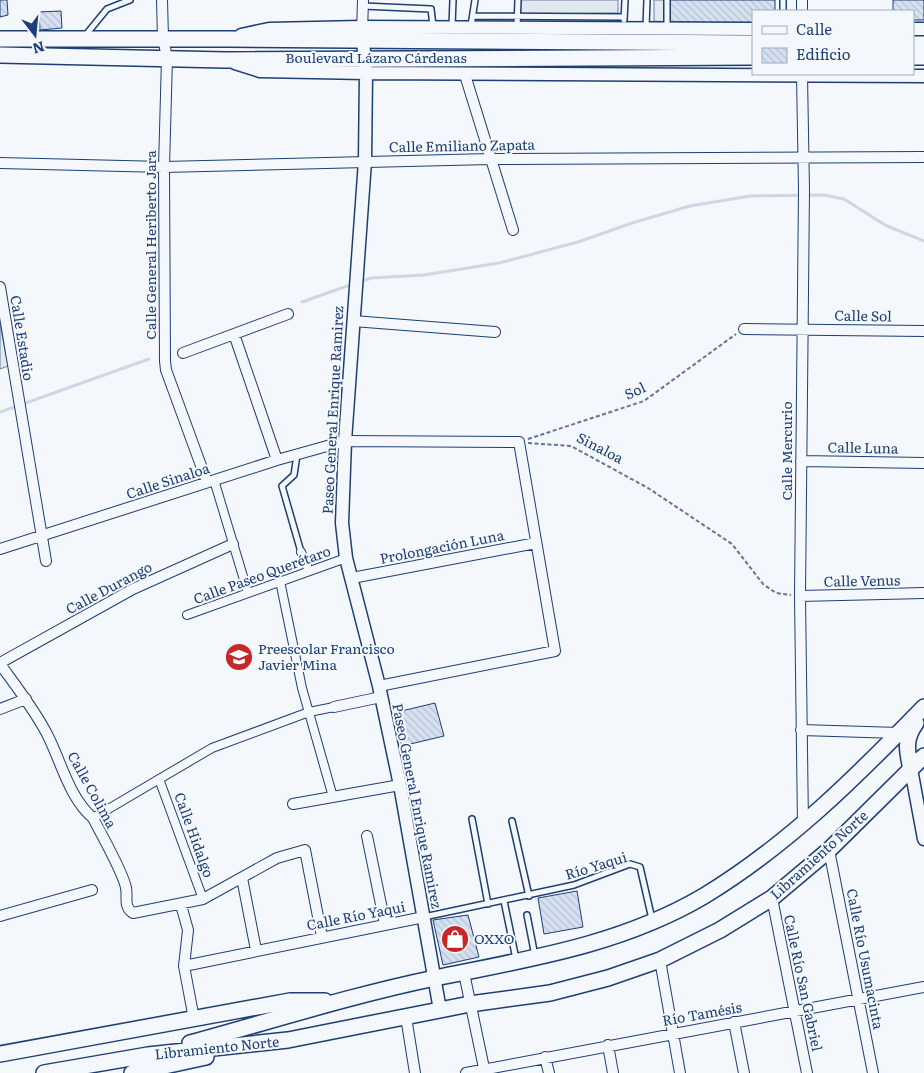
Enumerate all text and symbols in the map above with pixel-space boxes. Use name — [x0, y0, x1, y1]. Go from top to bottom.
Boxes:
north arrow — [10, 10, 60, 60]
legend — [752, 10, 914, 75]
text: Calle — [796, 17, 832, 40]
text: N — [30, 37, 47, 60]
text: Edificio — [796, 42, 851, 65]
street label: Boulevard Lázaro Cárdenas — [285, 47, 467, 67]
street label: Calle Emiliano Zapata — [389, 134, 536, 156]
street label: Calle General Heriberto Jara — [140, 150, 160, 340]
street label: Calle Estadio — [6, 294, 40, 382]
street label: Calle Sol — [834, 304, 892, 326]
street label: Paseo General Enrique Ramirez — [317, 305, 347, 515]
street label: Sol — [621, 376, 649, 404]
street label: Calle Mercurio — [776, 401, 796, 501]
street label: Sinaloa — [574, 427, 628, 468]
street label: Calle Luna — [827, 436, 899, 458]
street label: Calle Sinaloa — [123, 457, 212, 503]
street label: Prolongación Luna — [378, 524, 506, 568]
street label: Calle Paseo Querétaro — [190, 540, 333, 608]
street label: Calle Durango — [62, 556, 155, 618]
street label: Calle Venus — [823, 569, 901, 591]
place label: Preescolar Francisco Javier Mina — [258, 638, 395, 674]
school or university icon: Preescolar Francisco Javier Mina — [224, 642, 254, 672]
street label: Paseo General Enrique Ramirez — [388, 701, 448, 910]
street label: Calle Colima — [64, 748, 122, 832]
street label: Calle Hidalgo — [170, 789, 220, 880]
street label: Libramiento Norte — [765, 805, 871, 904]
street label: Río Yaqui — [562, 846, 629, 884]
street label: Calle Río Usumacinta — [843, 887, 890, 1031]
street label: Calle Río Yaqui — [305, 896, 407, 934]
street label: Calle Río San Gabriel — [780, 913, 828, 1053]
shop icon: OXXO — [440, 924, 470, 954]
place label: OXXO — [474, 928, 514, 948]
street label: Río Tamésis — [660, 996, 743, 1030]
street label: Libramiento Norte — [154, 1031, 280, 1063]

